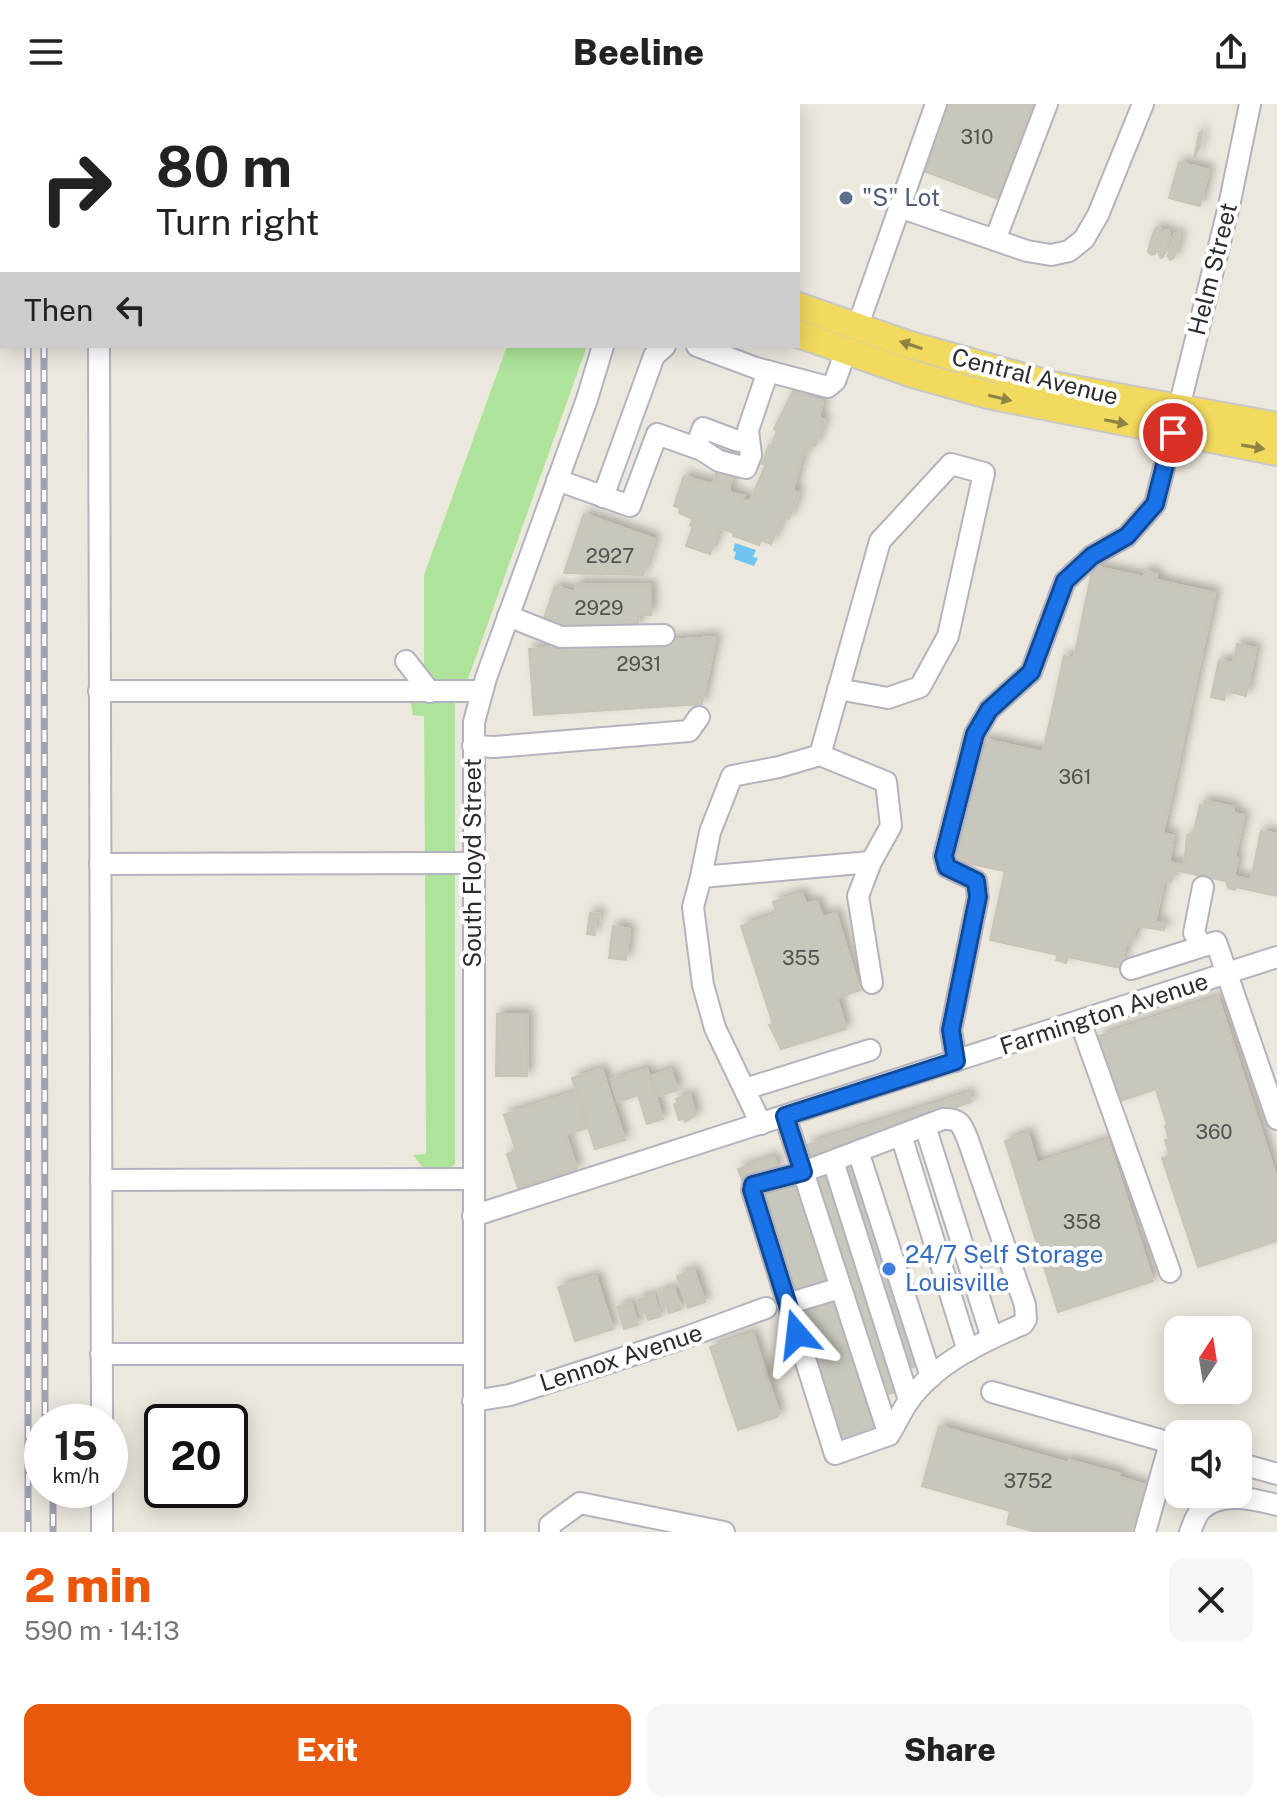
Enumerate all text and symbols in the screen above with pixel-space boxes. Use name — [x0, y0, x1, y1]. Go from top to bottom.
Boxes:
icon: menu — [24, 30, 68, 74]
icon: share — [1209, 30, 1253, 74]
text: Beeline — [573, 31, 704, 73]
house number: 310 — [961, 125, 993, 149]
text: 80 m — [156, 134, 292, 200]
icon: right — [24, 136, 128, 240]
place label: "S" Lot — [862, 183, 940, 211]
marker: "S" Lot — [837, 189, 855, 207]
street label: Helm Street — [1182, 200, 1242, 338]
text: Turn right — [156, 201, 319, 243]
icon: left — [109, 288, 153, 332]
text: Then — [24, 292, 93, 328]
one-way arrow — [899, 339, 923, 351]
street label: Central Avenue — [949, 342, 1121, 410]
one-way arrow — [988, 392, 1013, 405]
pin — [1139, 399, 1207, 467]
icon: arrive — [1151, 411, 1195, 455]
one-way arrow — [1104, 417, 1129, 429]
one-way arrow — [1240, 442, 1265, 454]
house number: 2927 — [586, 544, 634, 568]
house number: 2929 — [575, 596, 623, 620]
house number: 2931 — [616, 652, 662, 676]
street label: South Floyd Street — [458, 758, 486, 968]
house number: 361 — [1058, 765, 1092, 789]
house number: 355 — [782, 946, 820, 970]
street label: Farmington Avenue — [996, 966, 1211, 1060]
house number: 360 — [1195, 1120, 1233, 1144]
house number: 358 — [1063, 1210, 1101, 1234]
place label: 24/7 Self Storage Louisville — [905, 1240, 1103, 1296]
marker: 24/7 Self Storage Louisville — [880, 1260, 898, 1278]
position arrow — [755, 1292, 839, 1376]
north arrow — [1164, 1316, 1252, 1404]
map controls — [1164, 1316, 1252, 1508]
street label: Lennox Avenue — [536, 1318, 705, 1397]
speed limit sign: 20 — [144, 1404, 248, 1508]
button: sound — [1164, 1420, 1252, 1508]
text: 15 — [54, 1422, 98, 1469]
text: km/h — [52, 1464, 100, 1488]
house number: 3752 — [1004, 1469, 1052, 1493]
text: 2 min — [24, 1556, 152, 1613]
button: close — [1169, 1558, 1253, 1642]
text: 590 m · 14:13 — [24, 1615, 180, 1646]
button: Exit — [24, 1704, 631, 1796]
button: Share — [647, 1704, 1253, 1796]

